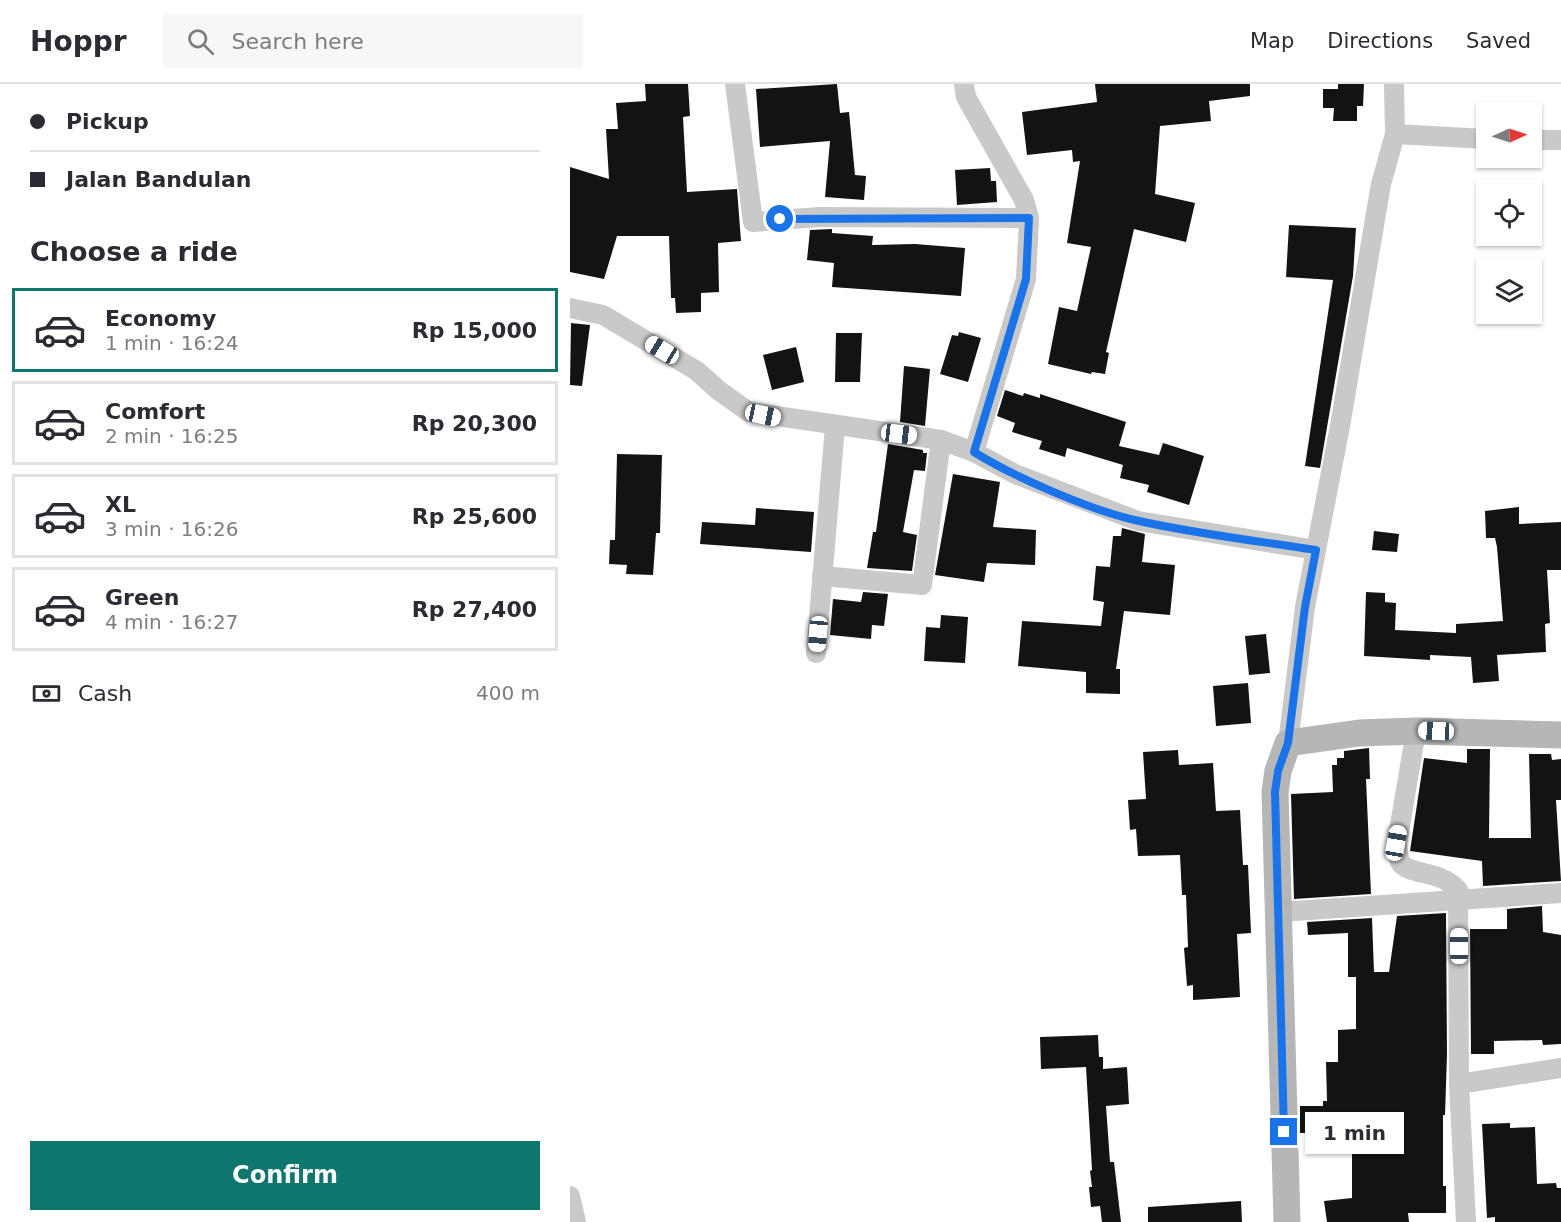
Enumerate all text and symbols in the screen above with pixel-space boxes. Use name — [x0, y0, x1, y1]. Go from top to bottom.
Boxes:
search box — [163, 14, 583, 68]
text: Hoppr — [30, 25, 127, 58]
icon: search — [184, 25, 217, 58]
text: Search here — [232, 29, 364, 54]
text: Map — [1250, 29, 1294, 53]
text: Directions — [1327, 29, 1433, 53]
text: Saved — [1466, 29, 1531, 53]
north arrow — [1476, 102, 1542, 168]
map controls — [1476, 102, 1542, 324]
text: Pickup — [66, 109, 149, 134]
text: Jalan Bandulan — [66, 167, 251, 192]
button: locate — [1476, 180, 1542, 246]
route start — [766, 205, 793, 232]
text: Choose a ride — [30, 236, 238, 267]
button: layers — [1476, 258, 1542, 324]
icon: car — [33, 303, 87, 357]
text: Economy — [105, 306, 216, 331]
text: Rp 15,000 — [412, 318, 537, 343]
text: 1 min · 16:24 — [105, 331, 239, 355]
car — [642, 333, 682, 367]
icon: car — [33, 396, 87, 450]
text: Comfort — [105, 399, 205, 424]
car — [744, 402, 782, 428]
text: Rp 20,300 — [412, 411, 537, 436]
car — [880, 423, 918, 445]
text: 2 min · 16:25 — [105, 424, 239, 448]
icon: car — [33, 489, 87, 543]
text: XL — [105, 492, 136, 517]
text: Rp 25,600 — [412, 504, 537, 529]
text: 3 min · 16:26 — [105, 517, 239, 541]
icon: car — [33, 582, 87, 636]
text: Green — [105, 585, 179, 610]
text: Rp 27,400 — [412, 597, 537, 622]
text: 4 min · 16:27 — [105, 610, 239, 634]
car — [807, 615, 829, 653]
icon: cash — [30, 677, 63, 710]
text: Cash — [78, 681, 132, 706]
text: 400 m — [476, 681, 540, 705]
car — [1418, 721, 1454, 741]
car — [1384, 824, 1408, 862]
car — [1450, 928, 1468, 964]
callout: 1 min — [1305, 1111, 1404, 1153]
route end — [1270, 1118, 1297, 1145]
text: 1 min — [1323, 1121, 1386, 1145]
button: Confirm — [30, 1141, 540, 1210]

